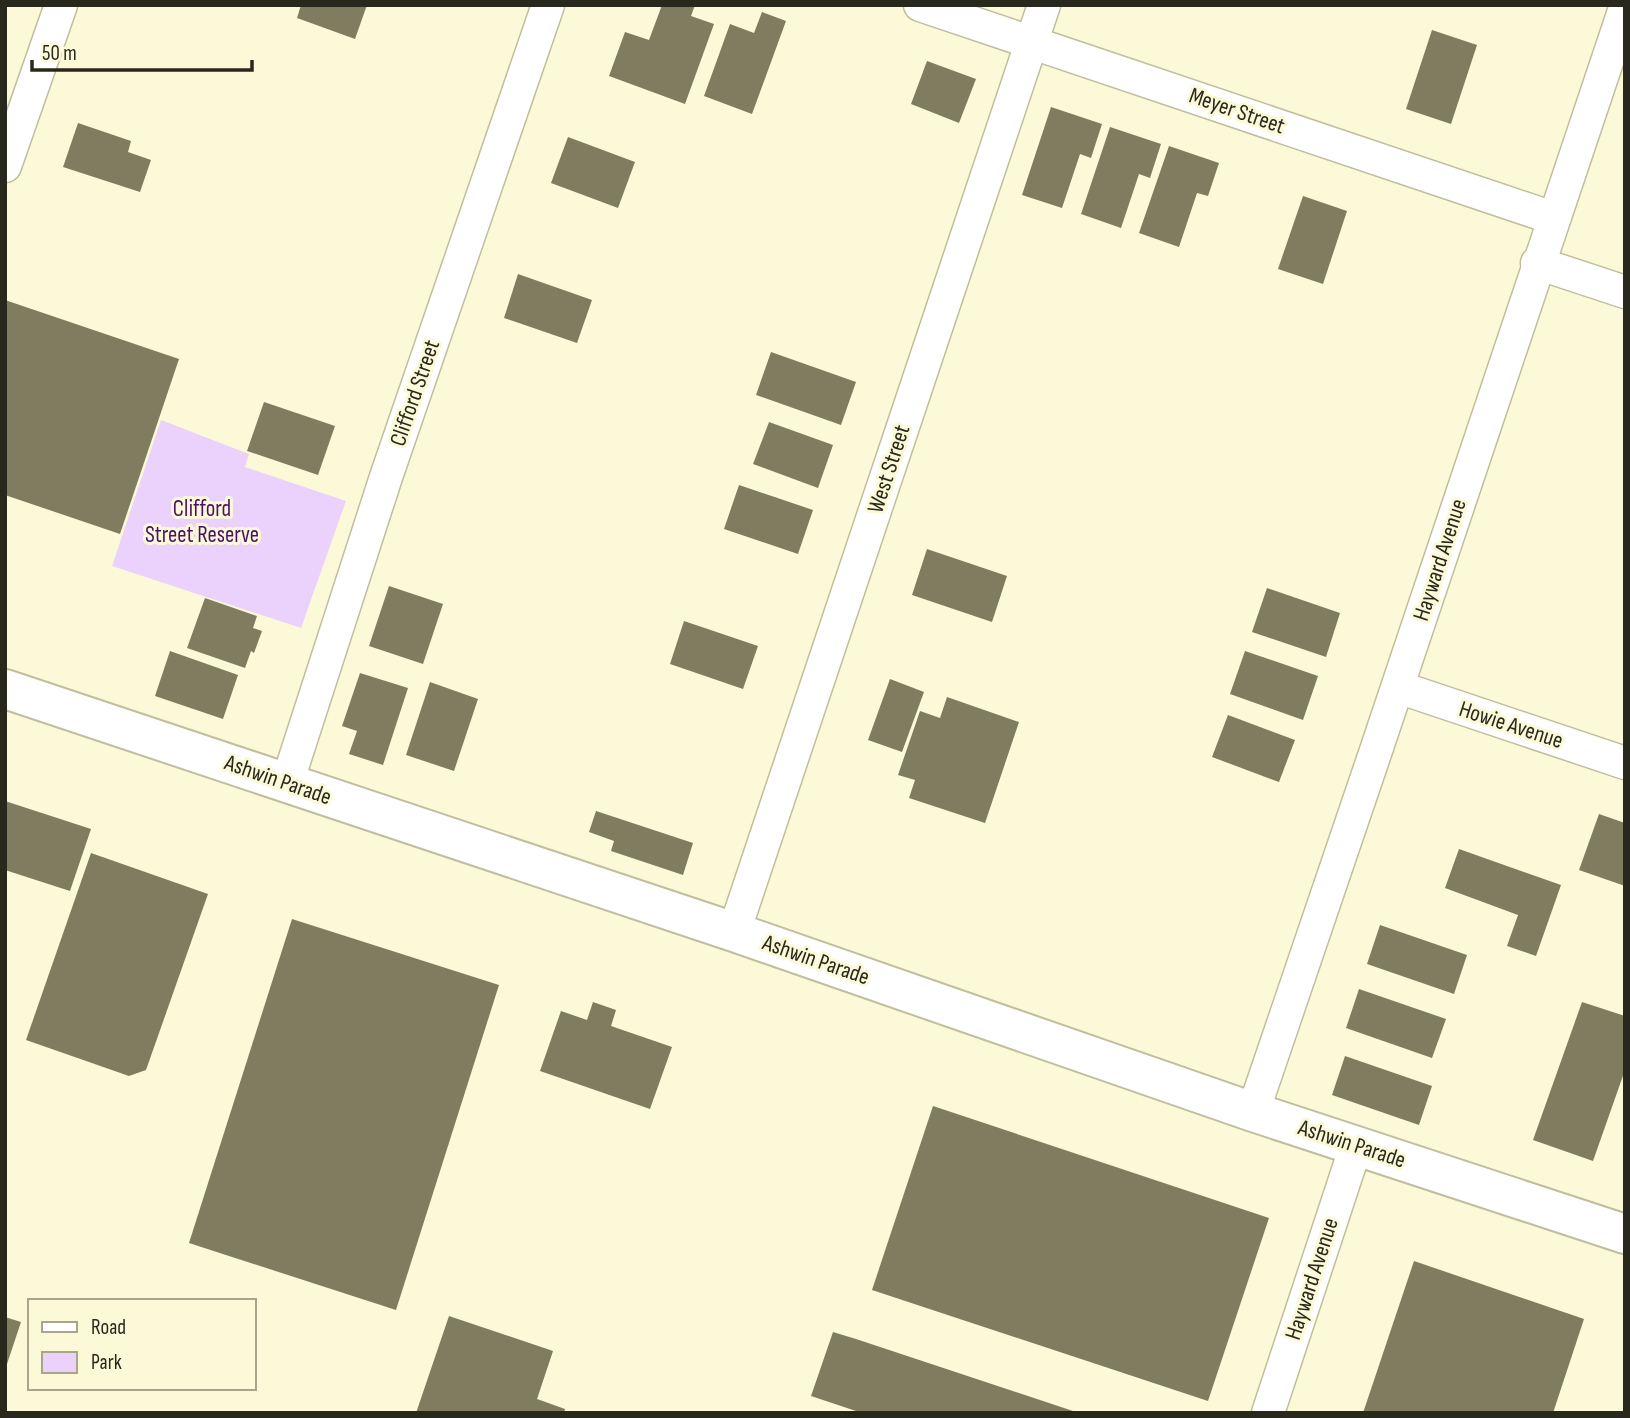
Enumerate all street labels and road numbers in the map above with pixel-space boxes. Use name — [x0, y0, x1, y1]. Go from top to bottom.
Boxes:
street label: Meyer Street — [1185, 82, 1289, 140]
street label: Clifford Street — [384, 336, 446, 450]
street label: West Street — [862, 421, 916, 517]
street label: Hayward Avenue — [1407, 496, 1473, 624]
street label: Howie Avenue — [1456, 695, 1566, 755]
street label: Ashwin Parade — [220, 748, 335, 811]
street label: Ashwin Parade — [758, 928, 873, 991]
street label: Ashwin Parade — [1294, 1113, 1409, 1174]
street label: Hayward Avenue — [1279, 1215, 1345, 1343]

